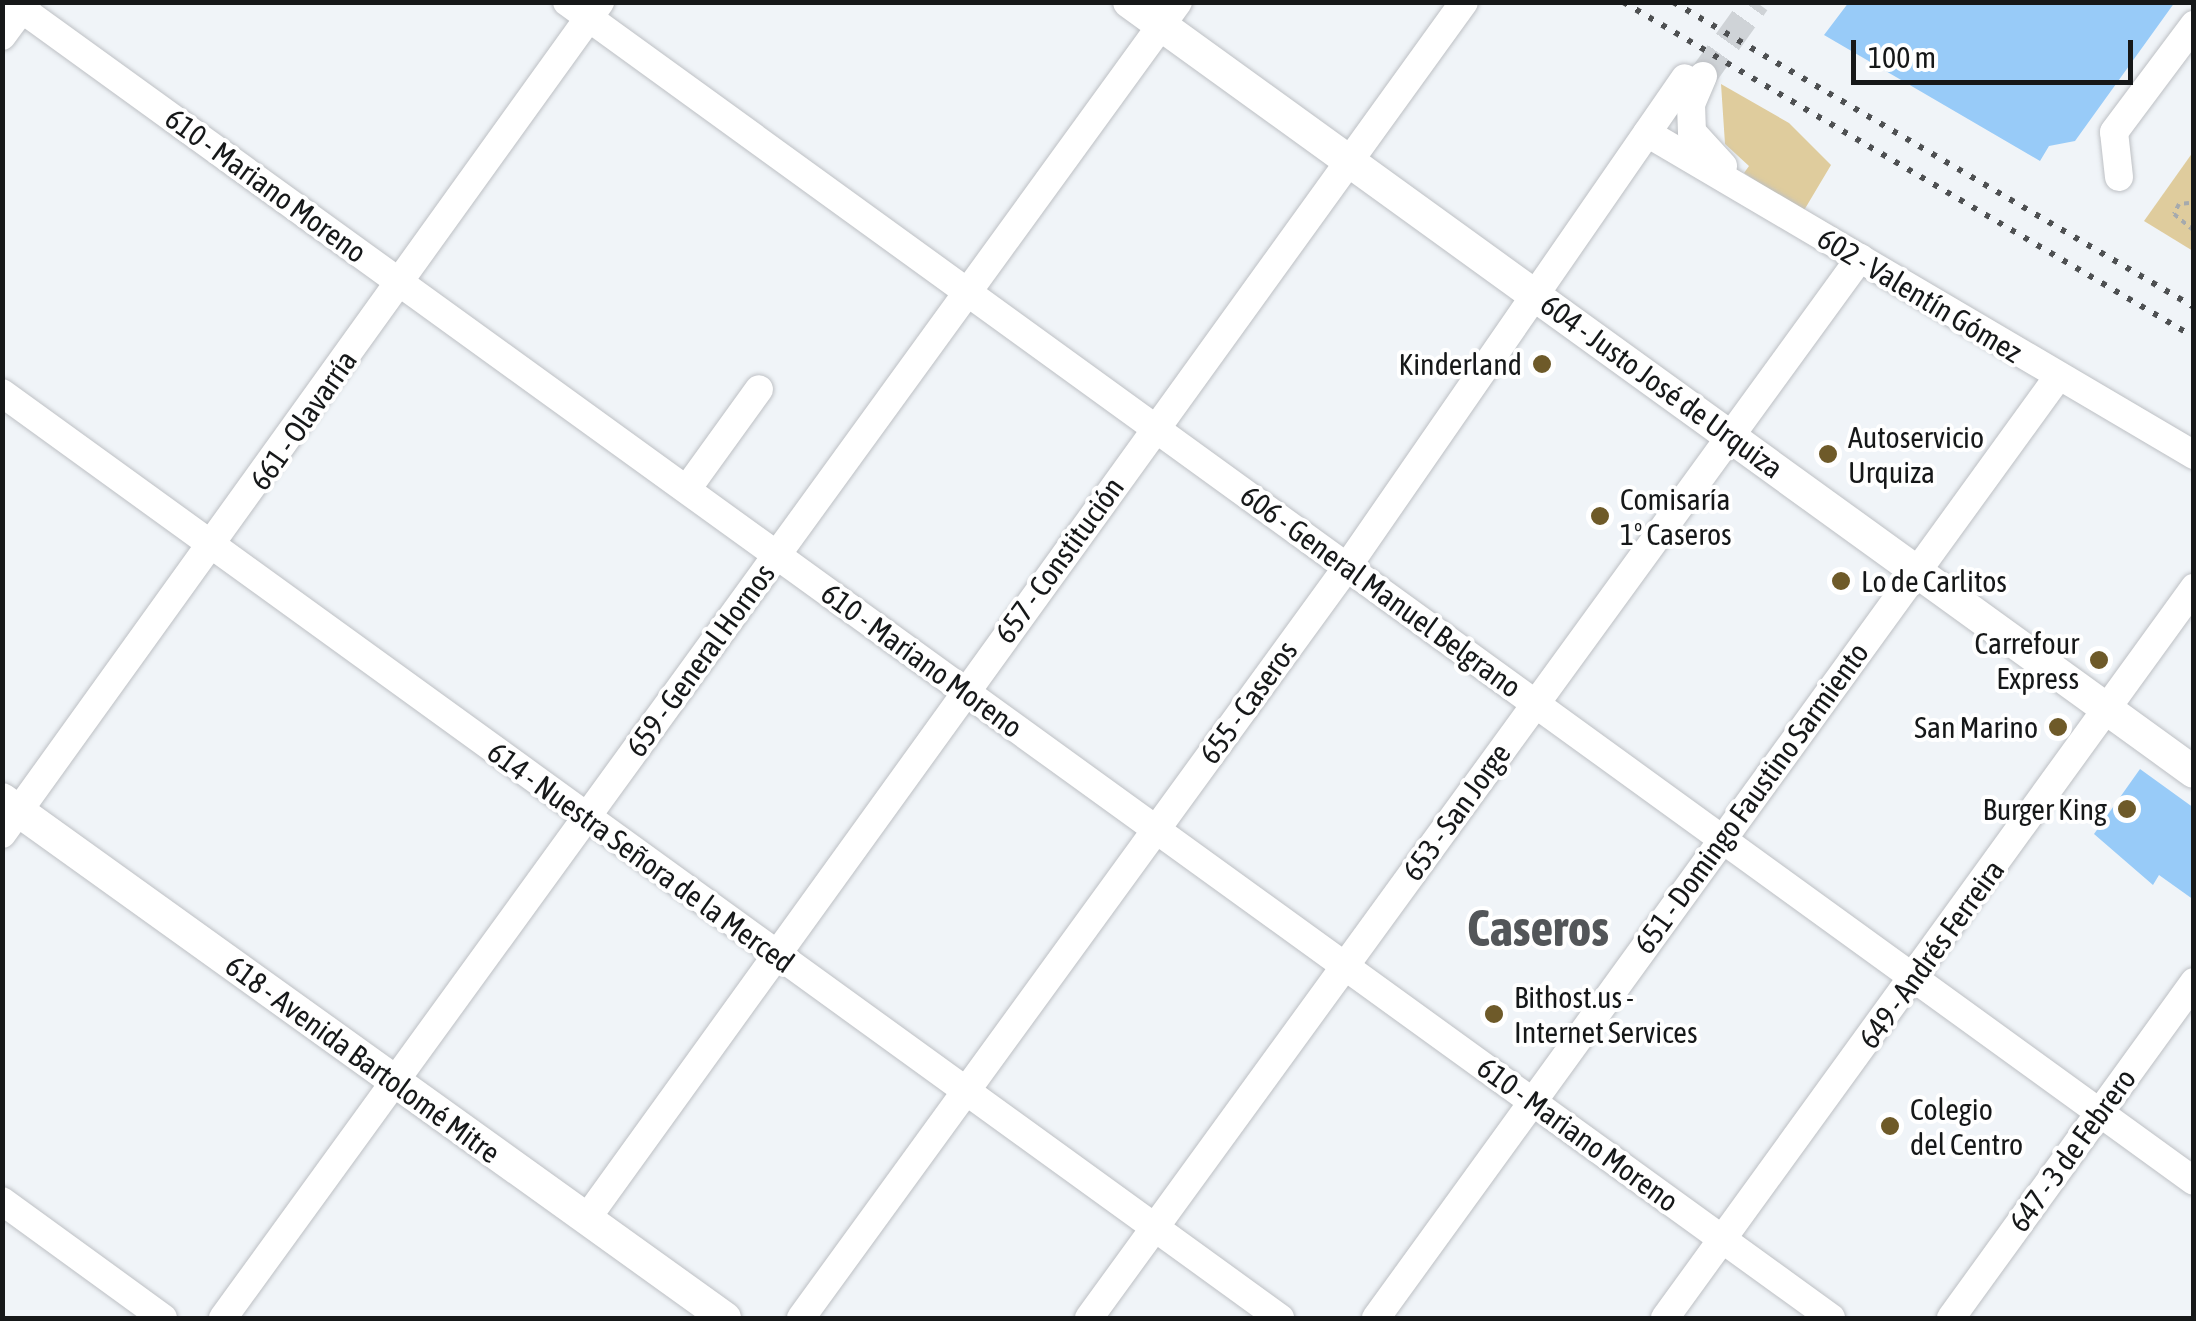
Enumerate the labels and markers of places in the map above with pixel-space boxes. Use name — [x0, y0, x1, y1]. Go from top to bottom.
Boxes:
place label: Kinderland — [1398, 346, 1522, 382]
marker: Kinderland — [1531, 353, 1553, 375]
place label: Autoservicio Urquiza — [1848, 419, 1984, 490]
marker: Autoservicio Urquiza — [1817, 443, 1839, 465]
place label: Comisaría 1° Caseros — [1620, 481, 1732, 552]
marker: Comisaría 1° Caseros — [1589, 505, 1611, 527]
place label: Lo de Carlitos — [1861, 563, 2007, 599]
marker: Lo de Carlitos — [1830, 570, 1852, 592]
place label: Carrefour Express — [1975, 625, 2079, 696]
marker: Carrefour Express — [2088, 649, 2110, 671]
place label: San Marino — [1914, 709, 2038, 745]
marker: San Marino — [2047, 716, 2069, 738]
place label: Burger King — [1982, 791, 2107, 827]
marker: Burger King — [2116, 798, 2138, 820]
place label: Bithost.us - Internet Services — [1514, 979, 1698, 1050]
marker: Bithost.us - Internet Services — [1483, 1003, 1505, 1025]
place label: Colegio del Centro — [1910, 1091, 2023, 1162]
marker: Colegio del Centro — [1879, 1115, 1901, 1137]

